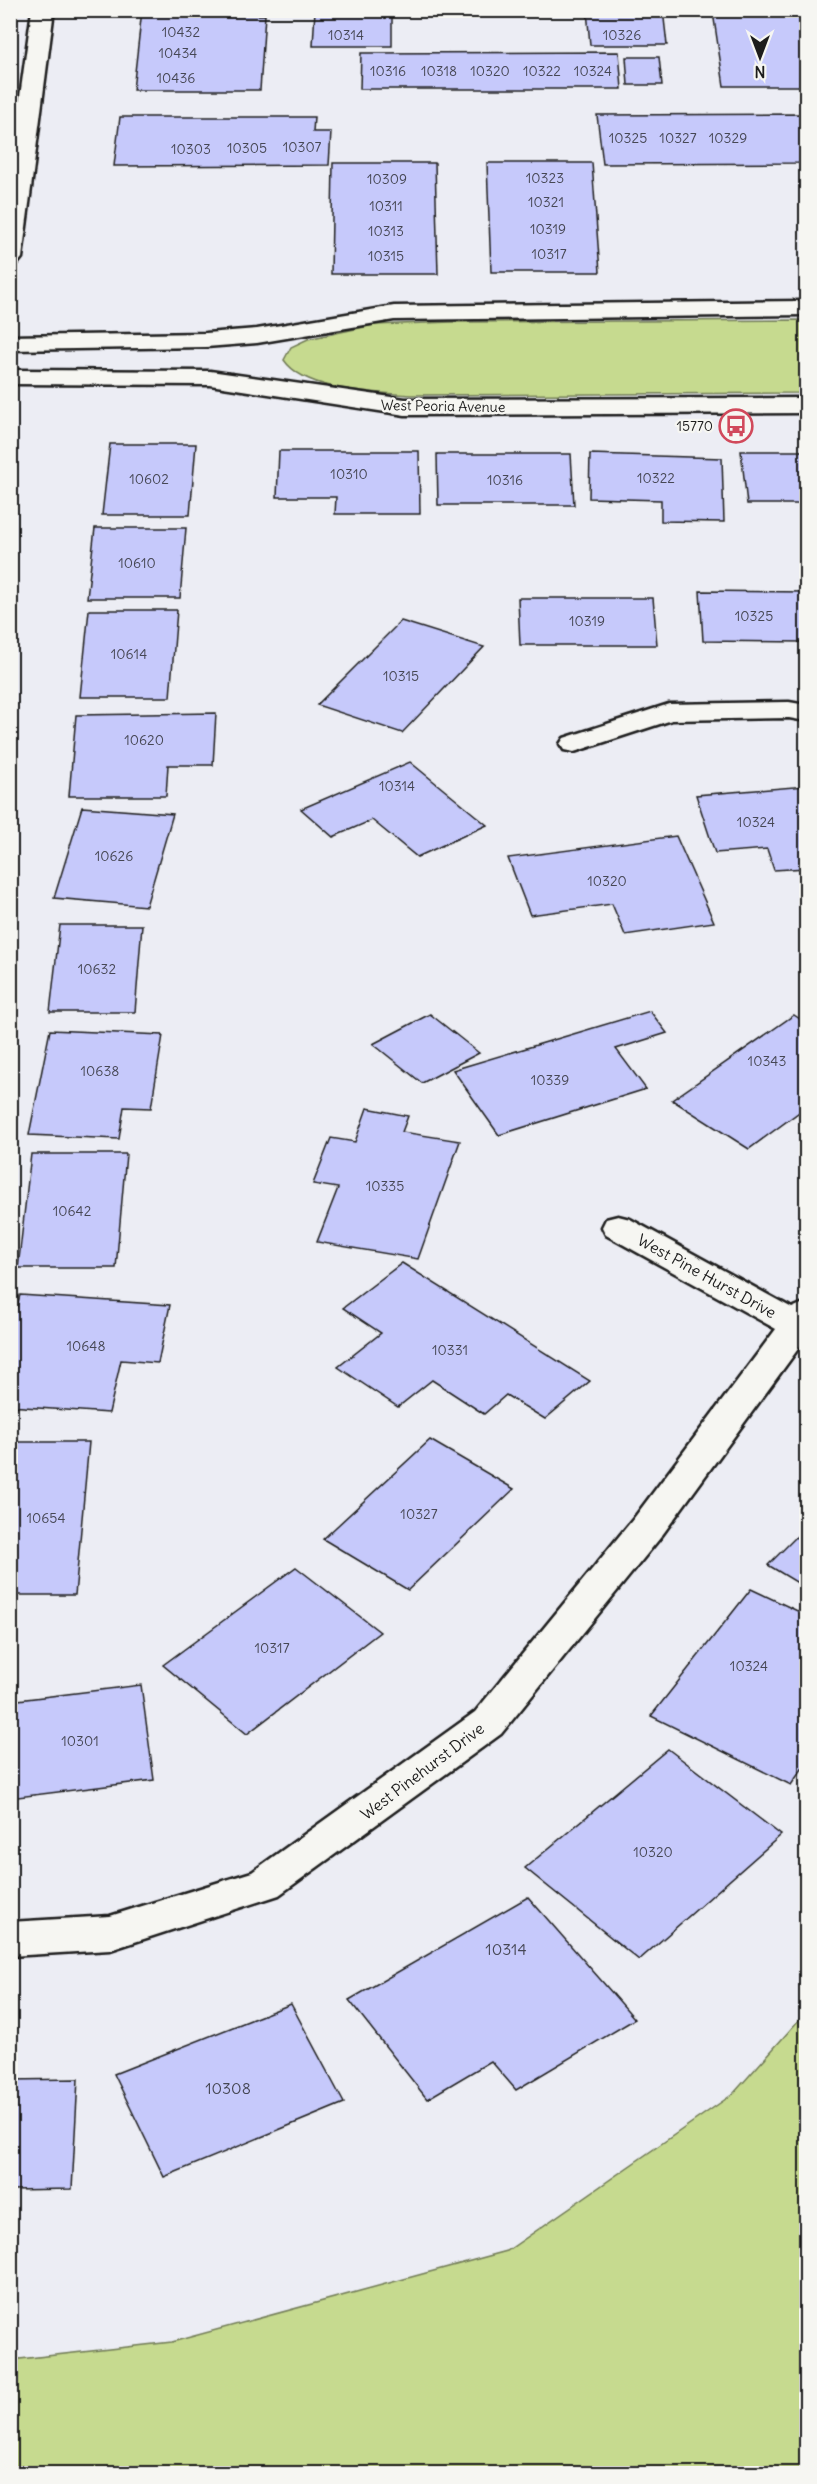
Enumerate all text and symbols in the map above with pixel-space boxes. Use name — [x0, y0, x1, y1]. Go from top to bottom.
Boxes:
house number: 10432 — [162, 23, 201, 41]
house number: 10314 — [328, 26, 364, 44]
house number: 10326 — [603, 26, 641, 44]
north arrow — [730, 27, 790, 87]
house number: 10434 — [159, 44, 197, 62]
house number: 10316 — [370, 62, 406, 80]
house number: 10318 — [421, 62, 457, 80]
house number: 10320 — [470, 62, 510, 80]
house number: 10322 — [523, 62, 561, 80]
house number: 10324 — [574, 62, 612, 80]
text: N — [754, 62, 766, 82]
house number: 10436 — [157, 69, 195, 87]
house number: 10325 — [609, 129, 647, 147]
house number: 10327 — [659, 129, 697, 147]
house number: 10329 — [709, 129, 747, 147]
house number: 10307 — [283, 138, 321, 156]
house number: 10305 — [227, 139, 267, 157]
house number: 10303 — [171, 140, 211, 158]
house number: 10323 — [526, 169, 564, 187]
house number: 10309 — [367, 170, 407, 188]
house number: 10321 — [528, 193, 564, 211]
house number: 10311 — [369, 197, 403, 215]
house number: 10319 — [530, 220, 566, 238]
house number: 10313 — [368, 222, 404, 240]
house number: 10317 — [532, 245, 567, 263]
house number: 10315 — [368, 247, 404, 265]
street label: West Peoria Avenue — [381, 396, 505, 416]
bus stop icon: 15770 — [718, 408, 754, 444]
place label: 15770 — [676, 417, 713, 435]
house number: 10310 — [330, 465, 368, 483]
house number: 10322 — [637, 469, 675, 487]
house number: 10602 — [129, 470, 169, 488]
house number: 10316 — [487, 471, 523, 489]
house number: 10610 — [118, 554, 156, 572]
house number: 10325 — [735, 607, 773, 625]
house number: 10319 — [569, 612, 605, 630]
house number: 10614 — [111, 645, 147, 663]
house number: 10315 — [383, 667, 419, 685]
house number: 10620 — [124, 731, 164, 749]
house number: 10314 — [379, 777, 415, 795]
house number: 10324 — [737, 813, 775, 831]
house number: 10626 — [95, 847, 133, 865]
house number: 10320 — [587, 872, 627, 890]
house number: 10632 — [78, 960, 117, 978]
house number: 10343 — [748, 1052, 786, 1070]
house number: 10638 — [81, 1062, 119, 1080]
house number: 10339 — [531, 1071, 569, 1089]
house number: 10335 — [366, 1177, 404, 1195]
house number: 10642 — [53, 1202, 92, 1220]
street label: West Pine Hurst Drive — [634, 1230, 780, 1322]
house number: 10648 — [66, 1337, 106, 1355]
house number: 10331 — [432, 1341, 468, 1359]
house number: 10327 — [400, 1505, 438, 1523]
house number: 10654 — [27, 1509, 66, 1527]
house number: 10317 — [255, 1639, 290, 1657]
house number: 10324 — [730, 1657, 768, 1675]
street label: West Pinehurst Drive — [356, 1718, 488, 1824]
house number: 10301 — [61, 1732, 99, 1750]
house number: 10320 — [633, 1843, 673, 1861]
house number: 10314 — [485, 1939, 527, 1959]
house number: 10308 — [205, 2078, 251, 2098]

